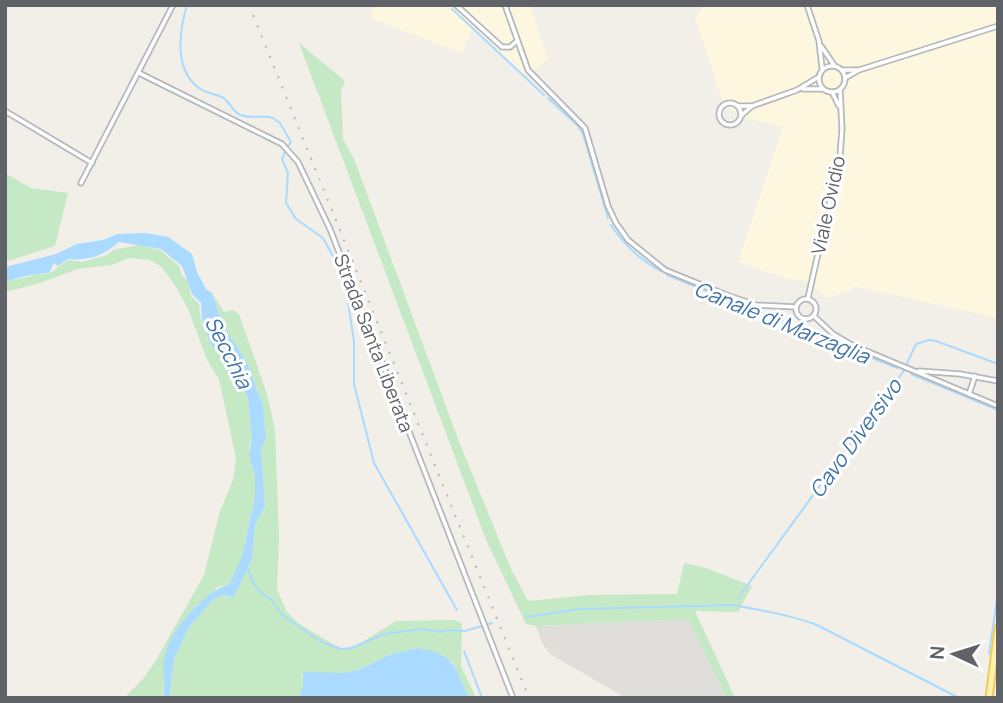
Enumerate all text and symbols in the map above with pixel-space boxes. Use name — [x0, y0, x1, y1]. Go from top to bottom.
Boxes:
street label: Viale Ovidio — [805, 153, 851, 257]
street label: Strada Santa Liberata — [328, 250, 420, 436]
water label: Canale di Marzaglia — [690, 274, 875, 370]
water label: Secchia — [199, 311, 260, 394]
water label: Cavo Diversivo — [802, 372, 909, 503]
north arrow — [919, 619, 989, 689]
text: N — [924, 645, 950, 661]

